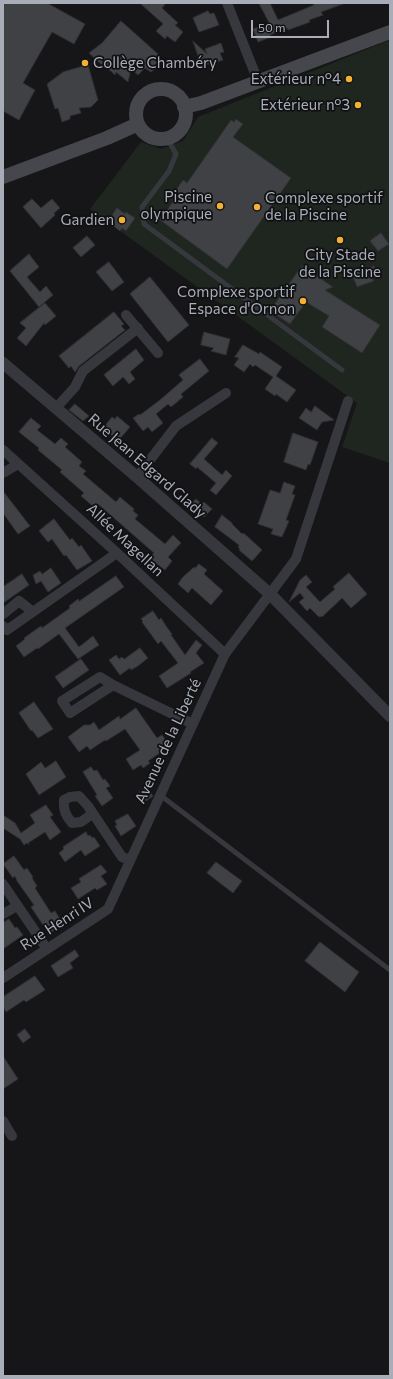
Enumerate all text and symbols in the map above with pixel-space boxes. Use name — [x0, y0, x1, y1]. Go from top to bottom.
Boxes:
scale bar — [253, 12, 331, 38]
text: 50 m — [258, 20, 286, 34]
place label: Collège Chambéry — [93, 54, 217, 72]
marker: Collège Chambéry — [80, 58, 90, 68]
place label: Extérieur n°4 — [251, 70, 341, 88]
marker: Extérieur n°4 — [344, 74, 354, 84]
place label: Extérieur n°3 — [260, 96, 350, 114]
marker: Extérieur n°3 — [353, 100, 363, 110]
place label: Piscine olympique — [141, 188, 212, 223]
place label: Complexe sportif de la Piscine — [265, 189, 383, 224]
marker: Piscine olympique — [215, 201, 225, 211]
marker: Complexe sportif de la Piscine — [252, 202, 262, 212]
place label: Gardien — [60, 211, 114, 229]
marker: Gardien — [117, 215, 127, 225]
marker: City Stade de la Piscine — [335, 235, 345, 245]
place label: City Stade de la Piscine — [299, 246, 381, 281]
place label: Complexe sportif Espace d'Ornon — [177, 283, 295, 318]
marker: Complexe sportif Espace d'Ornon — [298, 296, 308, 306]
street label: Rue Jean Edgard Glady — [84, 410, 210, 522]
street label: Allée Magellan — [83, 500, 167, 580]
street label: Avenue de la Liberté — [131, 676, 205, 806]
street label: Rue Henri IV — [17, 894, 97, 954]

